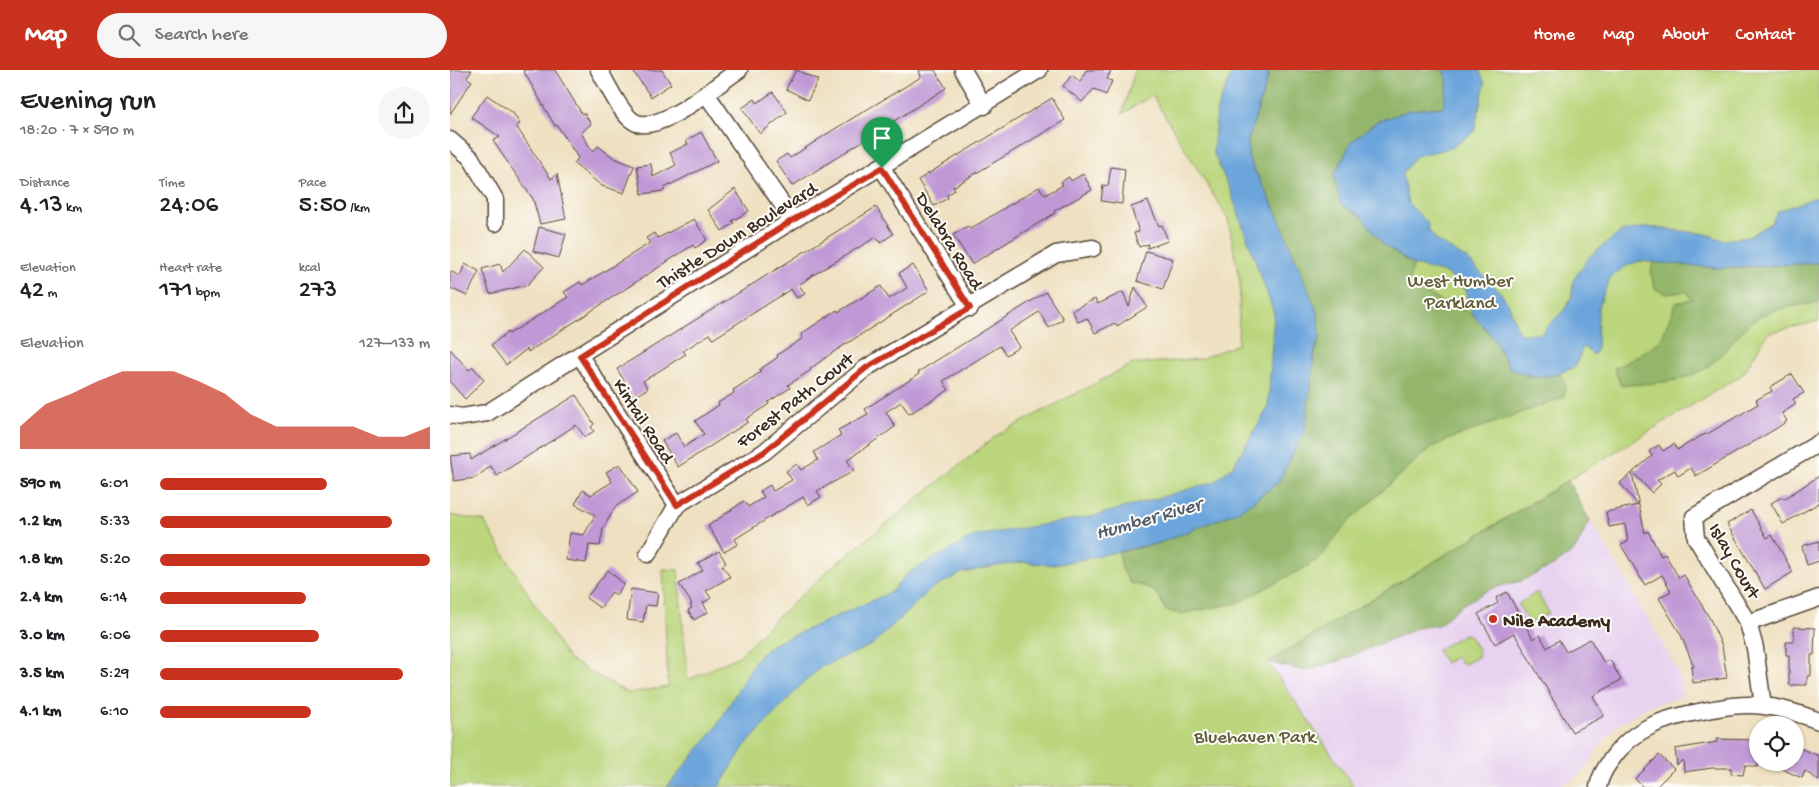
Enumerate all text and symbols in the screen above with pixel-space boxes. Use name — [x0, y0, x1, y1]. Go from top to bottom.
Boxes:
search box — [97, 13, 447, 58]
text: Map — [25, 21, 67, 50]
icon: search — [115, 21, 143, 49]
text: Search here — [155, 24, 248, 47]
text: Home — [1533, 25, 1575, 46]
text: Map — [1603, 25, 1634, 46]
text: About — [1662, 25, 1708, 46]
text: Contact — [1736, 25, 1794, 46]
text: Evening run — [20, 86, 156, 119]
button: share — [378, 87, 430, 139]
pin — [861, 117, 903, 168]
text: 18:20 · 7 × 590 m — [20, 122, 134, 141]
icon: arrive — [868, 124, 896, 152]
text: Distance — [20, 175, 69, 192]
text: Time — [159, 175, 185, 192]
text: Pace — [299, 175, 326, 192]
street label: Thistle Down Boulevard — [653, 177, 824, 296]
street label: Delabra Road — [908, 187, 988, 296]
text: 4.13 — [20, 192, 63, 221]
text: 24:06 — [159, 192, 218, 221]
text: 5:50 — [299, 192, 347, 221]
text: km — [63, 200, 82, 217]
text: /km — [347, 200, 370, 217]
text: Elevation — [20, 260, 76, 277]
text: Heart rate — [159, 260, 222, 277]
text: kcal — [299, 260, 321, 277]
park label: West Humber Parkland — [1407, 271, 1515, 316]
text: 42 — [20, 277, 44, 306]
text: 171 — [159, 277, 193, 306]
text: 273 — [299, 277, 337, 306]
text: m — [44, 285, 57, 302]
text: bpm — [193, 285, 220, 302]
text: Elevation — [20, 335, 84, 354]
text: 127–133 m — [359, 335, 430, 354]
street label: Forest Path Court — [732, 347, 861, 455]
street label: Kintail Road — [606, 375, 679, 470]
text: 590 m — [20, 475, 61, 494]
text: 6:01 — [100, 475, 129, 494]
water label: Humber River — [1094, 493, 1208, 546]
text: 1.2 km — [20, 513, 62, 532]
text: 5:33 — [100, 513, 130, 532]
street label: Islay Court — [1702, 520, 1765, 606]
text: 1.8 km — [20, 551, 63, 570]
text: 5:20 — [100, 551, 130, 570]
text: 2.4 km — [20, 589, 63, 608]
text: 6:14 — [100, 589, 127, 608]
place label: Nile Academy — [1503, 611, 1611, 634]
marker: Nile Academy — [1487, 613, 1499, 625]
text: 3.0 km — [20, 627, 65, 646]
text: 6:06 — [100, 627, 130, 646]
text: 3.5 km — [20, 665, 64, 684]
text: 5:29 — [100, 665, 129, 684]
text: 4.1 km — [20, 703, 61, 722]
text: 6:10 — [100, 703, 129, 722]
map controls — [1749, 716, 1804, 771]
button: locate — [1749, 716, 1804, 771]
park label: Bluehaven Park — [1193, 727, 1317, 750]

